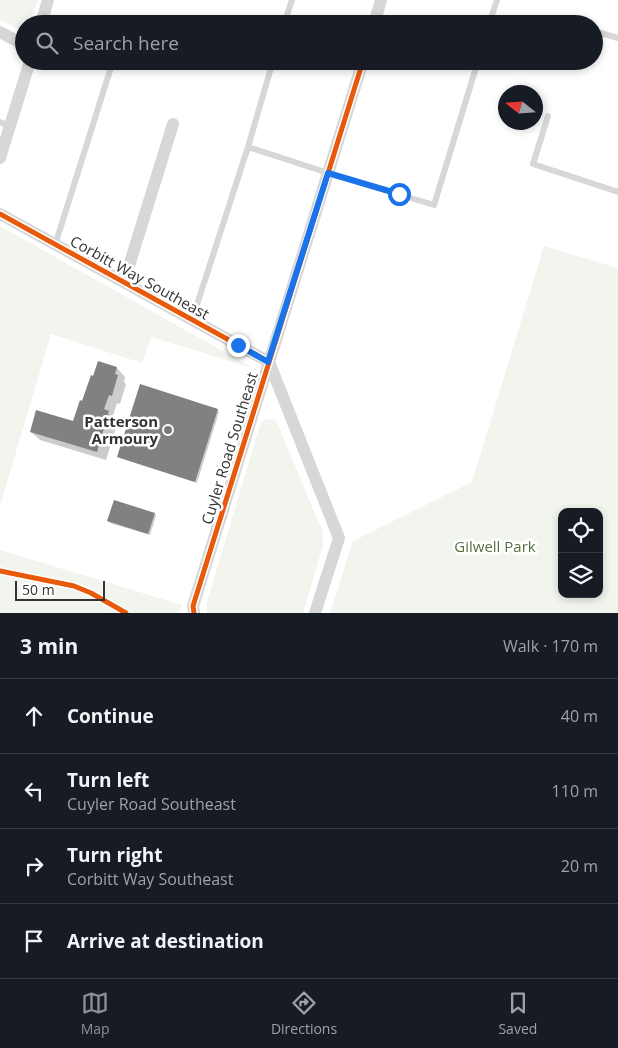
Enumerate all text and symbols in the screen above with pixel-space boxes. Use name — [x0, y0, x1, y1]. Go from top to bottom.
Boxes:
search box — [15, 15, 603, 70]
icon: search — [33, 29, 61, 57]
text: Search here — [73, 30, 179, 56]
north arrow — [498, 85, 543, 130]
route start — [388, 183, 411, 206]
street label: Corbitt Way Southeast — [67, 230, 213, 324]
route end — [227, 334, 250, 357]
street label: Cuyler Road Southeast — [196, 369, 262, 527]
place label: Patterson Armoury — [84, 411, 158, 448]
marker: Patterson Armoury — [162, 424, 174, 436]
map controls — [558, 508, 603, 598]
button: locate — [558, 508, 603, 553]
park label: Gilwell Park — [454, 536, 536, 556]
button: layers — [558, 553, 603, 598]
scale bar — [15, 578, 105, 601]
text: 50 m — [22, 580, 55, 599]
text: 3 min — [20, 632, 78, 660]
text: Walk · 170 m — [503, 635, 598, 657]
icon: ahead — [20, 702, 48, 730]
text: Continue — [67, 703, 154, 729]
text: 40 m — [561, 705, 598, 727]
text: Turn left — [67, 767, 149, 793]
icon: left — [20, 777, 48, 805]
text: 110 m — [552, 780, 598, 802]
text: Cuyler Road Southeast — [67, 793, 236, 815]
text: Turn right — [67, 842, 162, 868]
icon: right — [20, 852, 48, 880]
text: 20 m — [561, 855, 598, 877]
text: Corbitt Way Southeast — [67, 868, 233, 890]
icon: arrive — [20, 927, 48, 955]
text: Arrive at destination — [67, 928, 264, 954]
tab: Map — [81, 989, 110, 1038]
tab: Directions — [271, 989, 337, 1038]
tab: Saved — [498, 989, 537, 1038]

